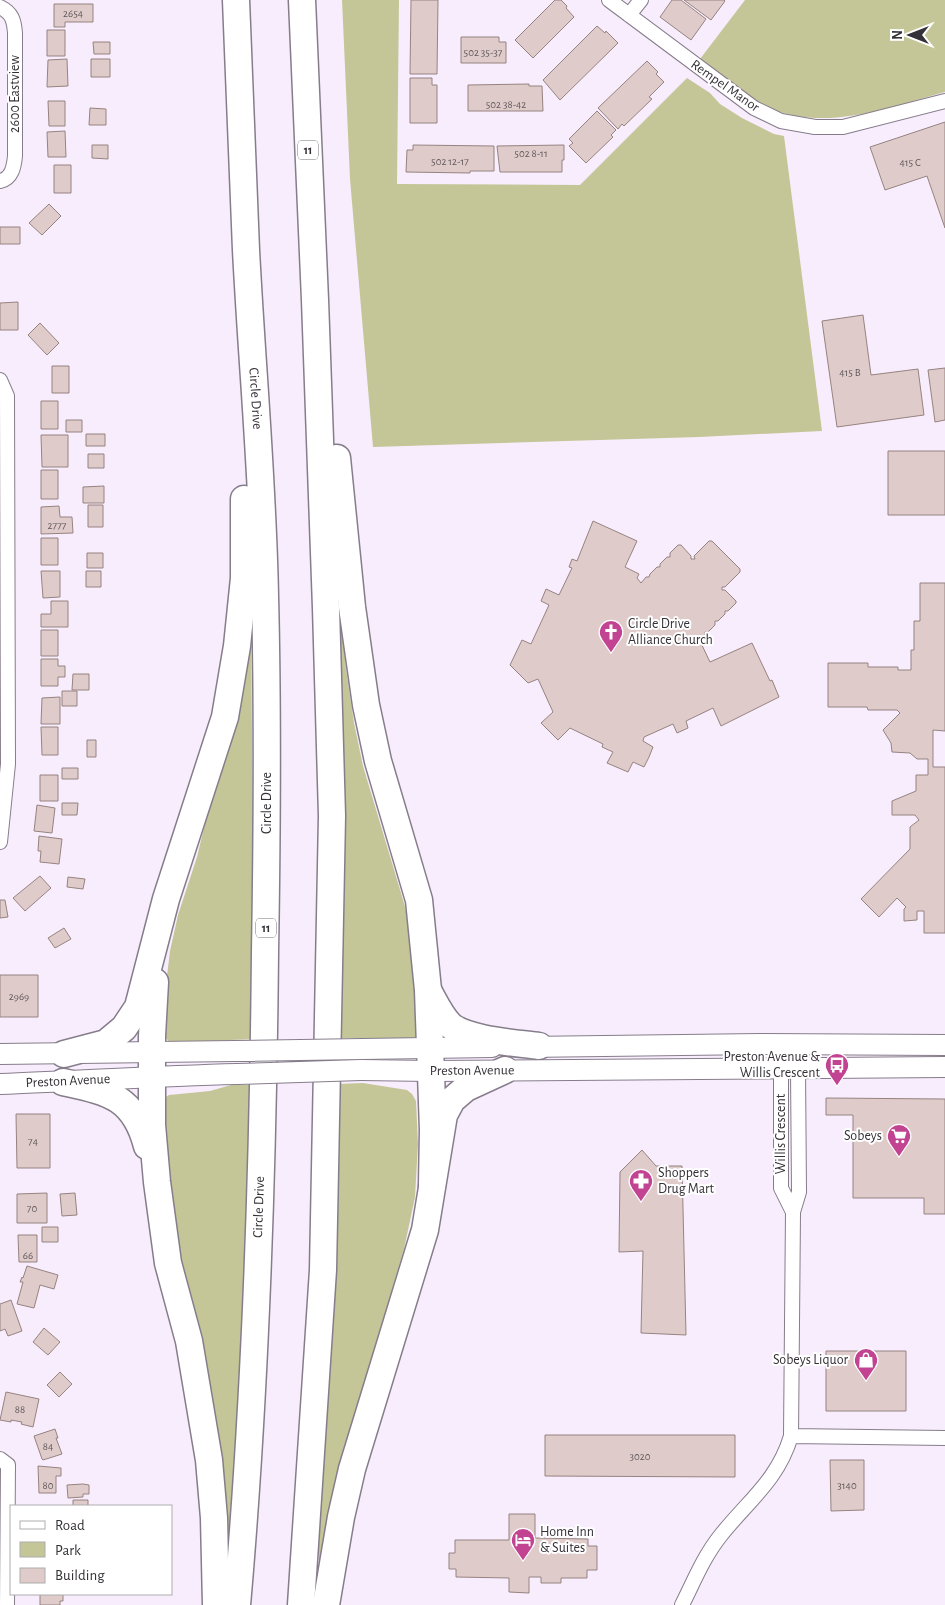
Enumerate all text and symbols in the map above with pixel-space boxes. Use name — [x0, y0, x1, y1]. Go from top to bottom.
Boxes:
house number: 2654 — [63, 8, 83, 19]
north arrow — [885, 10, 935, 60]
text: N — [891, 30, 905, 40]
house number: 502 35-37 — [464, 47, 503, 58]
street label: 2600 Eastview — [8, 55, 22, 133]
street label: Rempel Manor — [688, 57, 762, 115]
house number: 502 38-42 — [486, 99, 526, 110]
road number: 11 — [298, 140, 318, 160]
house number: 502 8-11 — [514, 148, 548, 159]
house number: 502 12-17 — [431, 156, 469, 167]
house number: 415 C — [899, 157, 921, 168]
street label: Circle Drive — [246, 367, 264, 430]
house number: 415 B — [839, 367, 861, 378]
house number: 2777 — [48, 520, 67, 531]
place label: Circle Drive Alliance Church — [628, 617, 713, 647]
church icon: Circle Drive Alliance Church — [598, 619, 624, 653]
street label: Circle Drive — [260, 772, 274, 834]
road number: 11 — [256, 918, 276, 938]
house number: 2969 — [9, 991, 29, 1002]
place label: Preston Avenue & Willis Crescent — [723, 1050, 821, 1080]
bus stop icon: Preston Avenue & Willis Crescent — [824, 1052, 850, 1086]
street label: Preston Avenue — [430, 1063, 514, 1078]
street label: Preston Avenue — [25, 1072, 111, 1090]
street label: Willis Crescent — [774, 1093, 788, 1174]
supermarket icon: Sobeys — [886, 1123, 912, 1157]
place label: Sobeys — [844, 1129, 882, 1143]
house number: 74 — [28, 1136, 38, 1147]
place label: Shoppers Drug Mart — [658, 1166, 715, 1196]
pharmacy icon: Shoppers Drug Mart — [628, 1168, 654, 1202]
street label: Circle Drive — [251, 1176, 267, 1238]
house number: 70 — [27, 1203, 37, 1214]
house number: 66 — [23, 1250, 33, 1261]
shop icon: Sobeys Liquor — [853, 1347, 879, 1381]
place label: Sobeys Liquor — [773, 1353, 848, 1367]
house number: 88 — [15, 1404, 25, 1415]
house number: 84 — [43, 1441, 53, 1452]
house number: 3020 — [629, 1451, 651, 1462]
house number: 80 — [42, 1480, 54, 1491]
house number: 3140 — [837, 1480, 857, 1491]
legend — [10, 1505, 172, 1595]
text: Road — [55, 1518, 85, 1533]
place label: Home Inn & Suites — [540, 1525, 594, 1555]
hotel icon: Home Inn & Suites — [510, 1527, 536, 1561]
text: Park — [55, 1543, 81, 1558]
text: Building — [55, 1568, 105, 1583]

